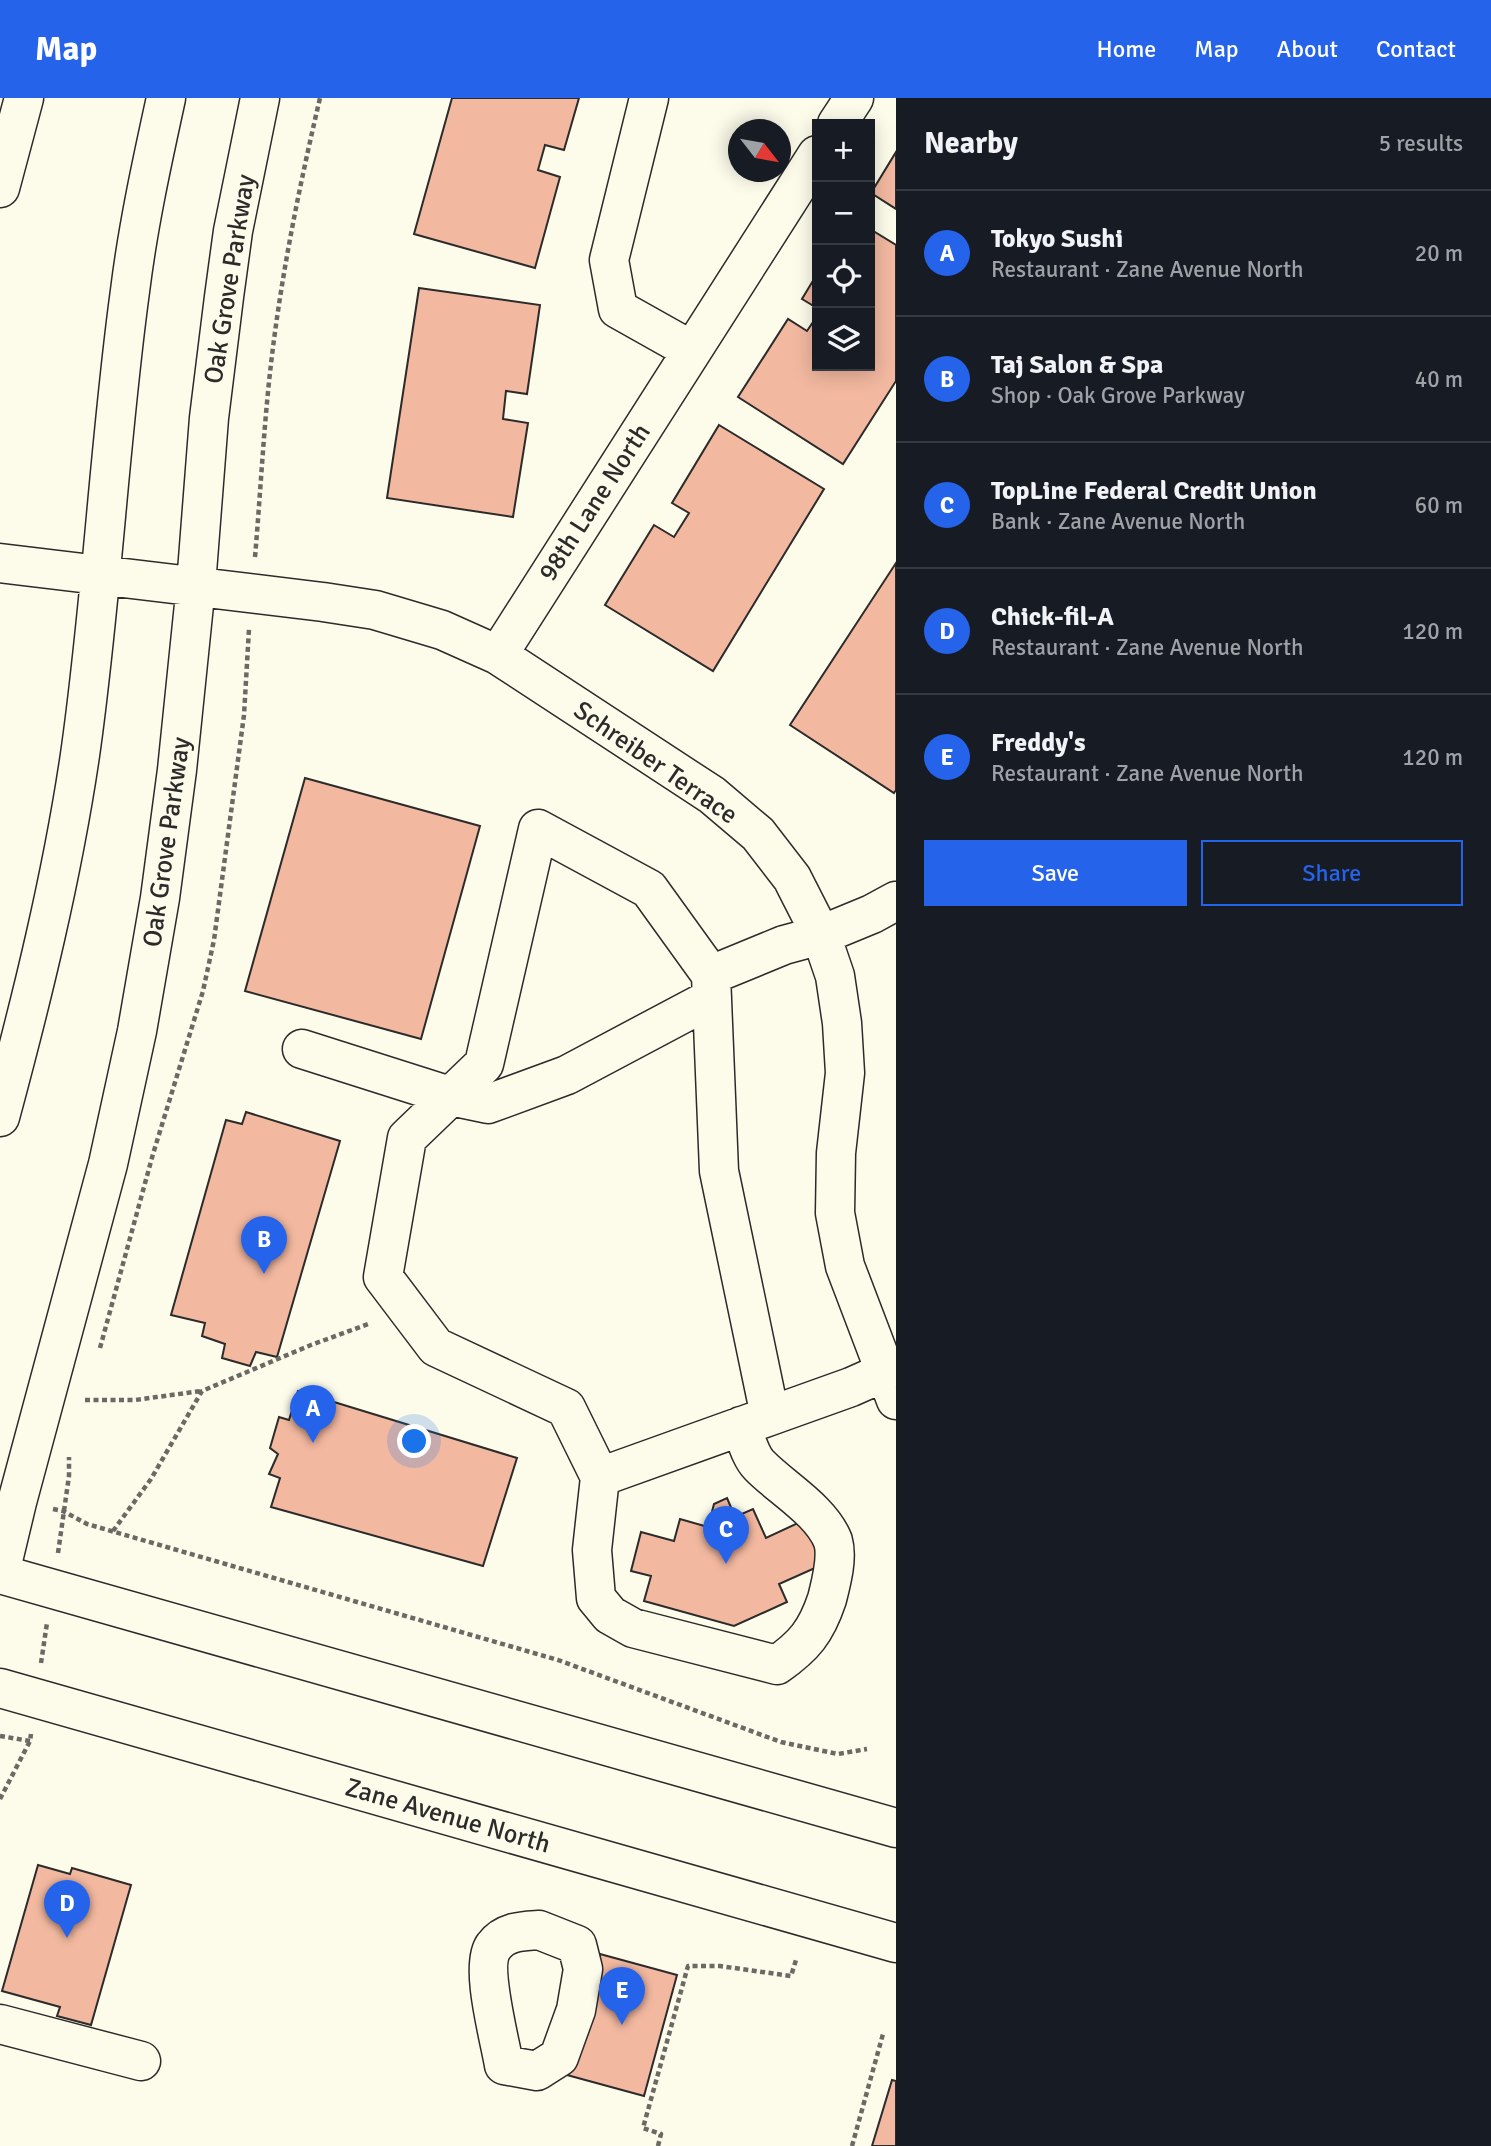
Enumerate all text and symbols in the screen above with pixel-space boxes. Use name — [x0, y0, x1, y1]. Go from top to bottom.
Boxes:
text: Map — [35, 29, 97, 70]
text: Home — [1096, 34, 1156, 64]
text: Map — [1194, 34, 1239, 64]
text: About — [1277, 34, 1338, 64]
text: Contact — [1376, 34, 1456, 64]
north arrow — [728, 119, 791, 182]
map controls — [812, 119, 875, 371]
button: + — [812, 119, 875, 182]
text: Nearby — [924, 125, 1018, 162]
text: 5 results — [1379, 129, 1463, 158]
street label: Oak Grove Parkway — [198, 172, 262, 386]
button: − — [812, 182, 875, 245]
text: Tokyo Sushi — [991, 223, 1123, 255]
text: A — [940, 239, 954, 268]
text: 20 m — [1415, 239, 1463, 268]
button: locate — [812, 245, 875, 308]
text: Restaurant · Zane Avenue North — [991, 255, 1304, 284]
button: layers — [812, 308, 875, 371]
text: Taj Salon & Spa — [991, 349, 1163, 381]
text: B — [940, 365, 954, 394]
text: 40 m — [1415, 365, 1463, 394]
text: Shop · Oak Grove Parkway — [991, 381, 1245, 410]
street label: 98th Lane North — [532, 418, 658, 587]
text: TopLine Federal Credit Union — [991, 475, 1317, 507]
text: C — [940, 491, 954, 520]
text: 60 m — [1415, 491, 1463, 520]
text: Bank · Zane Avenue North — [991, 507, 1245, 536]
text: Chick-fil-A — [991, 601, 1114, 633]
text: D — [939, 617, 955, 646]
text: 120 m — [1402, 617, 1463, 646]
text: Restaurant · Zane Avenue North — [991, 633, 1304, 662]
street label: Schreiber Terrace — [567, 694, 744, 831]
text: Freddy's — [991, 727, 1086, 759]
street label: Oak Grove Parkway — [136, 735, 198, 949]
text: E — [940, 743, 954, 772]
text: 120 m — [1402, 743, 1463, 772]
text: Restaurant · Zane Avenue North — [991, 759, 1304, 788]
button: Save — [924, 840, 1187, 906]
button: Share — [1201, 840, 1463, 906]
pin: B — [241, 1216, 287, 1274]
pin: A — [290, 1385, 336, 1443]
your location — [397, 1424, 431, 1458]
pin: C — [703, 1506, 749, 1564]
street label: Zane Avenue North — [341, 1771, 554, 1861]
pin: D — [44, 1880, 90, 1938]
pin: E — [599, 1967, 645, 2025]

